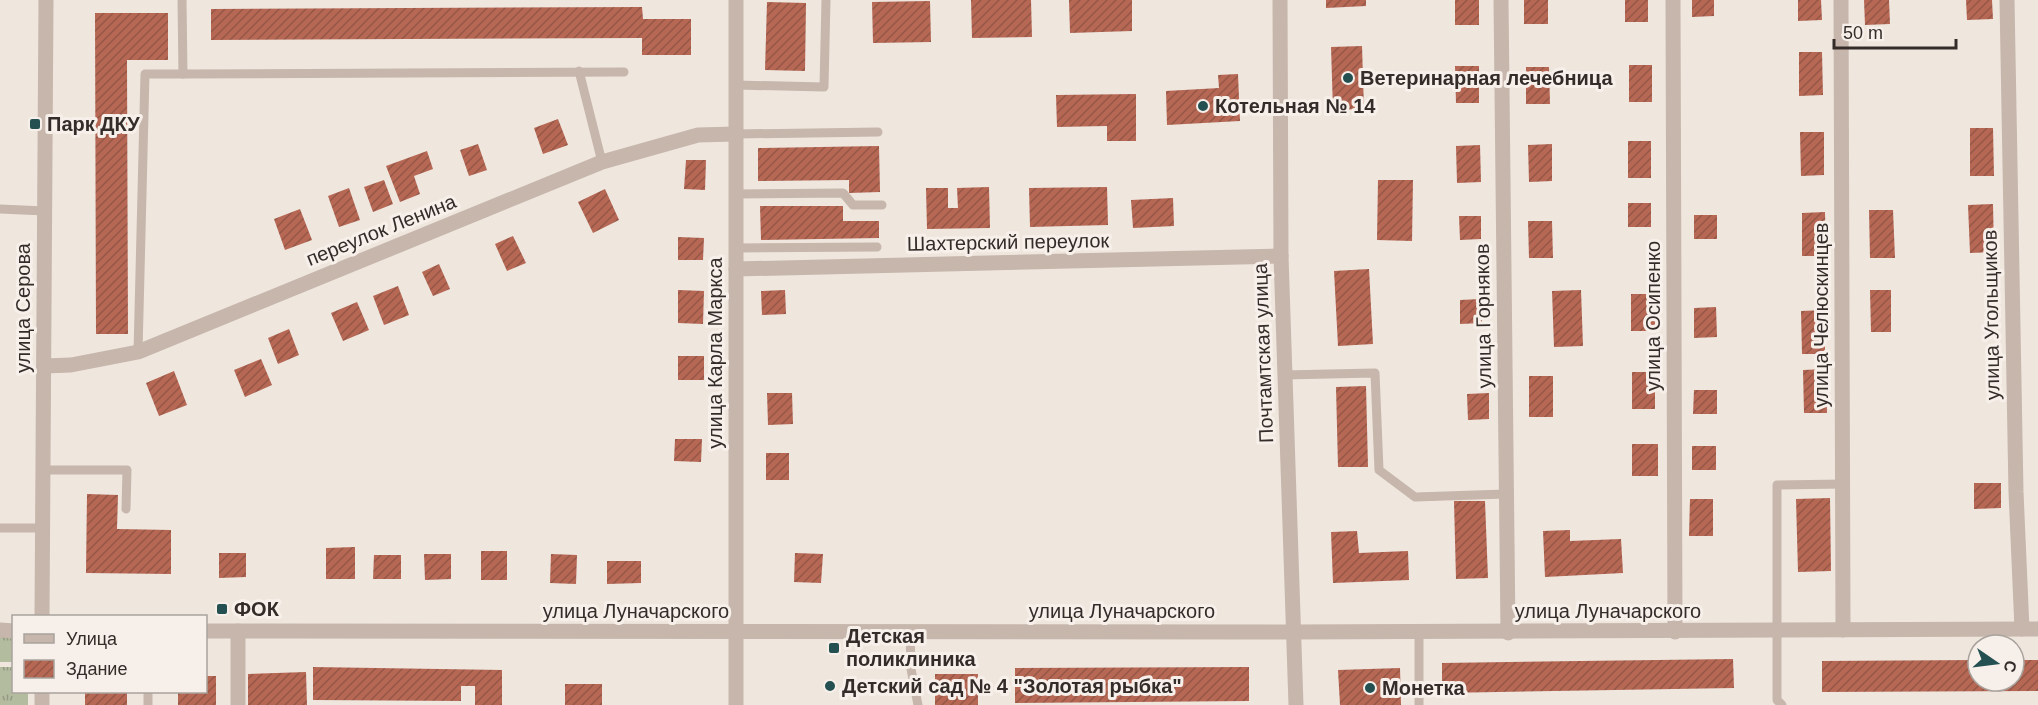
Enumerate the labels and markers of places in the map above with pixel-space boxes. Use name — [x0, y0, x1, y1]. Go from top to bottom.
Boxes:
place label: Ветеринарная лечебница — [1360, 67, 1613, 89]
marker: Ветеринарная лечебница — [1341, 71, 1355, 85]
place label: Котельная № 14 — [1215, 95, 1376, 117]
marker: Котельная № 14 — [1196, 99, 1210, 113]
place label: Парк ДКУ — [47, 113, 140, 135]
marker: Парк ДКУ — [28, 117, 42, 131]
place label: ФОК — [234, 598, 280, 620]
marker: ФОК — [215, 602, 229, 616]
place label: Детская поликлиника — [846, 625, 976, 670]
marker: Детская поликлиника — [827, 641, 841, 655]
place label: Детский сад № 4 "Золотая рыбка" — [842, 675, 1182, 697]
place label: Монетка — [1382, 677, 1466, 699]
marker: Детский сад № 4 "Золотая рыбка" — [823, 679, 837, 693]
marker: Монетка — [1363, 681, 1377, 695]

